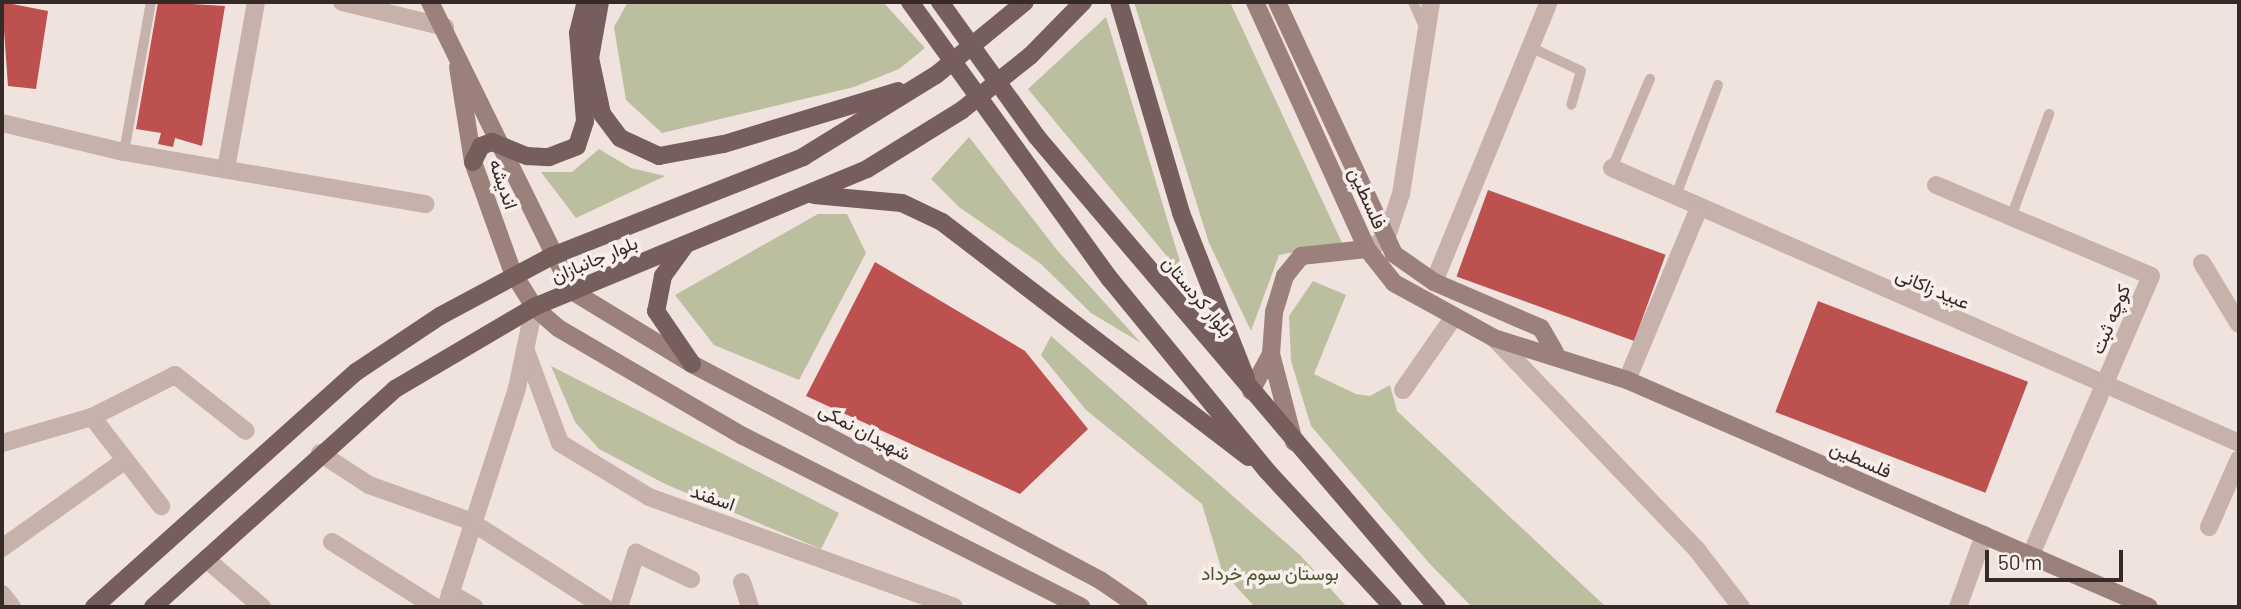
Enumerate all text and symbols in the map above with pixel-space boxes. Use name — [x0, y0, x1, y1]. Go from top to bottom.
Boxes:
street label: اندیشه — [485, 156, 523, 212]
street label: فلسطین — [1344, 164, 1392, 232]
street label: بلوار جانبازان — [547, 231, 641, 287]
street label: بلوار کردستان — [1158, 251, 1238, 341]
street label: عبید زاکانی — [1893, 262, 1973, 314]
street label: کوچه ثبت — [2085, 281, 2135, 357]
street label: شهیدان نمکی — [815, 397, 915, 465]
street label: فلسطین — [1827, 435, 1895, 483]
street label: اسفند — [688, 479, 738, 515]
scale bar — [1989, 536, 2127, 580]
text: 50 m — [1998, 549, 2042, 574]
park label: بوستان سوم خرداد — [1201, 562, 1339, 584]

